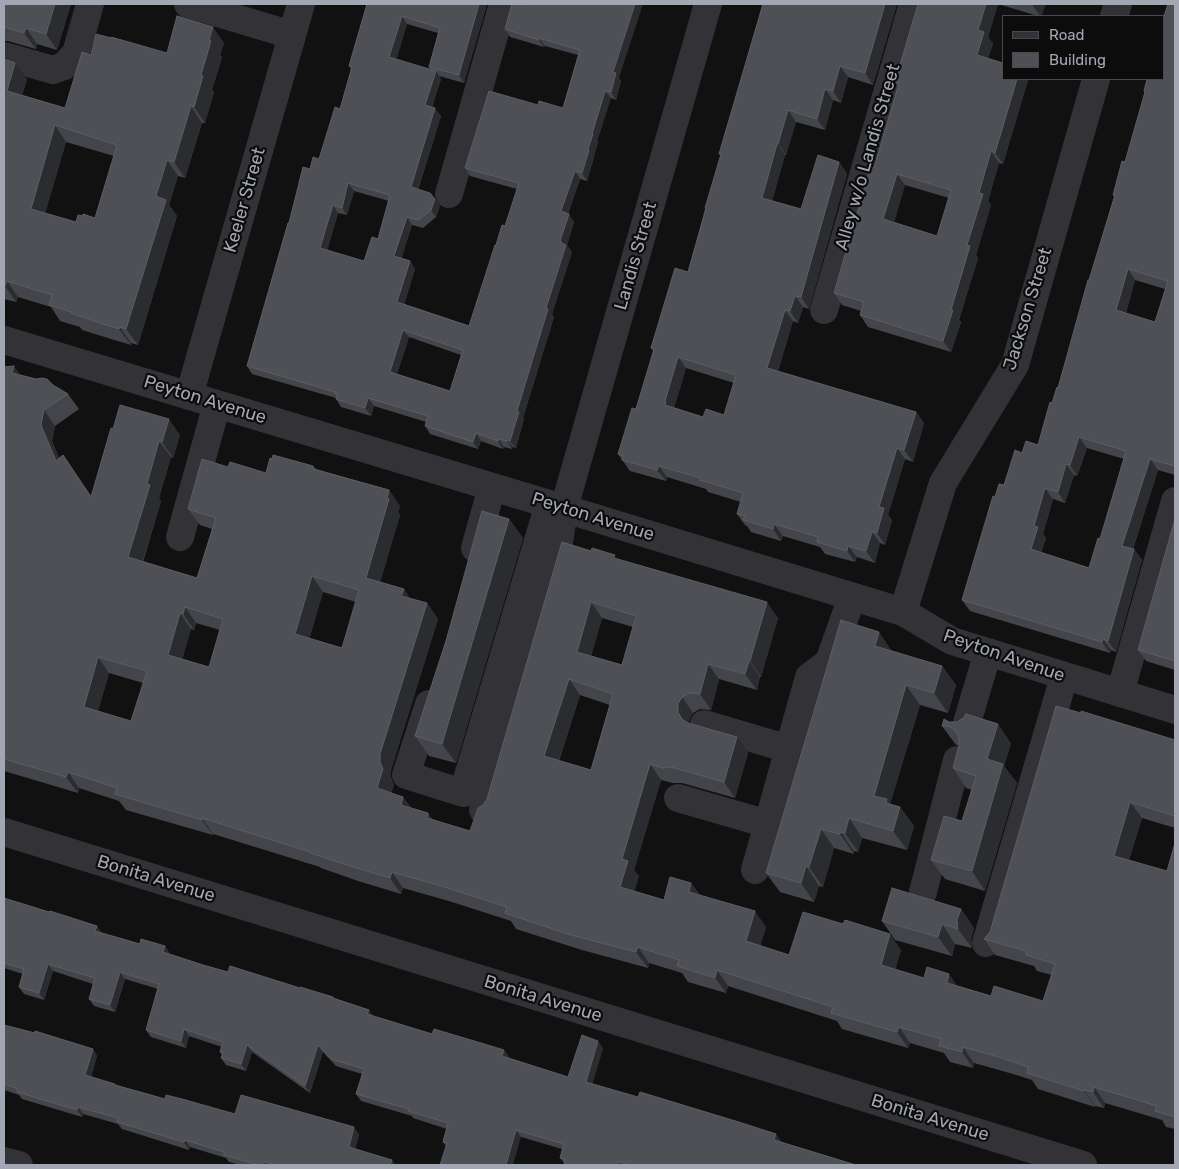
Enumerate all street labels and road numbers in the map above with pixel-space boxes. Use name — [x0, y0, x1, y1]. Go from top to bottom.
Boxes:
street label: Alley w/o Landis Street — [831, 61, 905, 253]
street label: Keeler Street — [220, 145, 270, 255]
street label: Landis Street — [610, 199, 662, 313]
street label: Jackson Street — [999, 245, 1057, 373]
street label: Peyton Avenue — [141, 371, 269, 429]
street label: Peyton Avenue — [529, 488, 657, 546]
street label: Peyton Avenue — [941, 625, 1067, 687]
street label: Bonita Avenue — [94, 851, 218, 907]
street label: Bonita Avenue — [481, 971, 605, 1027]
street label: Bonita Avenue — [868, 1090, 992, 1146]

